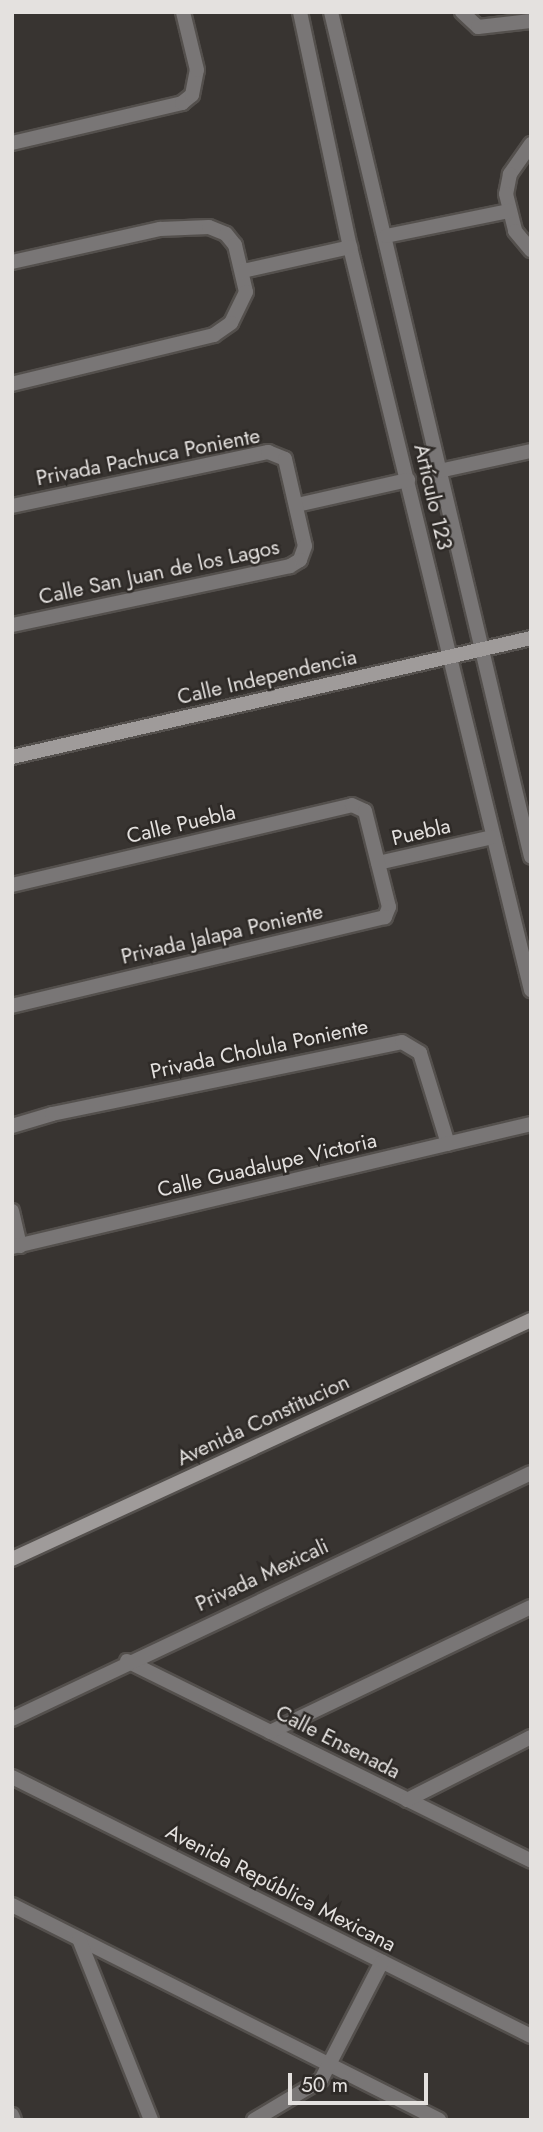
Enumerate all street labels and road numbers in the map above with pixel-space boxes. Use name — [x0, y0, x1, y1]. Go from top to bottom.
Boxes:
street label: Privada Pachuca Poniente — [34, 423, 262, 491]
street label: Artículo 123 — [409, 442, 457, 552]
street label: Calle San Juan de los Lagos — [36, 534, 282, 610]
street label: Calle Independencia — [175, 644, 359, 710]
street label: Calle Puebla — [124, 799, 238, 849]
street label: Puebla — [389, 813, 453, 851]
street label: Privada Jalapa Poniente — [119, 899, 325, 969]
street label: Privada Cholula Poniente — [148, 1014, 370, 1084]
street label: Calle Guadalupe Victoria — [155, 1127, 379, 1203]
street label: Avenida Constitucion — [173, 1369, 353, 1471]
street label: Privada Mexicali — [192, 1533, 332, 1617]
street label: Calle Ensenada — [272, 1700, 404, 1784]
street label: Avenida República Mexicana — [162, 1819, 400, 1957]

